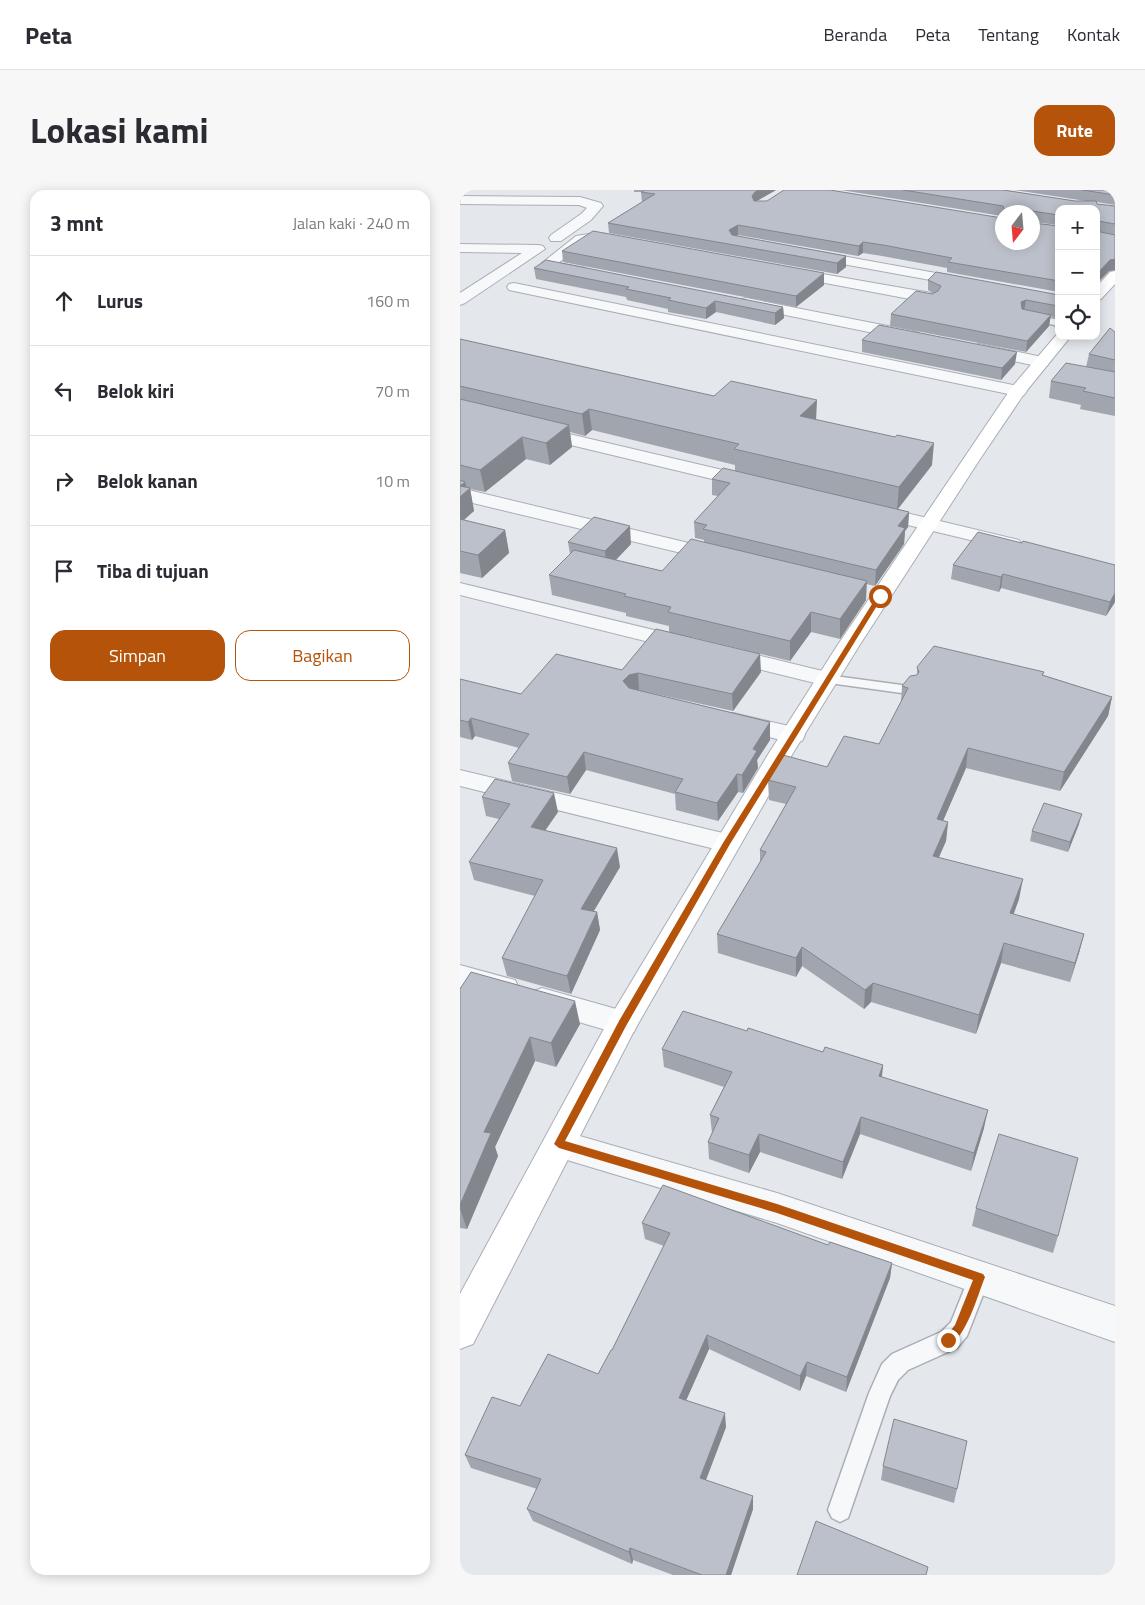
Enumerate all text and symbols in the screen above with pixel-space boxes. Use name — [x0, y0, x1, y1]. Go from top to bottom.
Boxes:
text: Peta — [25, 17, 72, 53]
text: Beranda — [824, 21, 887, 48]
text: Peta — [915, 21, 950, 48]
text: Tentang — [978, 21, 1039, 48]
text: Kontak — [1067, 21, 1120, 48]
text: Lokasi kami — [30, 103, 209, 157]
button: Rute — [1034, 105, 1115, 156]
north arrow — [995, 205, 1040, 250]
map controls — [1055, 205, 1100, 340]
button: + — [1055, 205, 1100, 250]
text: 3 mnt — [50, 207, 103, 239]
text: Jalan kaki · 240 m — [292, 211, 410, 235]
button: − — [1055, 250, 1100, 295]
text: Lurus — [97, 286, 143, 315]
icon: ahead — [50, 287, 78, 315]
text: 160 m — [366, 289, 410, 313]
button: locate — [1055, 295, 1100, 340]
text: Belok kiri — [97, 376, 174, 405]
icon: left — [50, 377, 78, 405]
text: 70 m — [375, 379, 410, 403]
text: Belok kanan — [97, 466, 198, 495]
icon: right — [50, 467, 78, 495]
text: 10 m — [375, 469, 410, 493]
text: Tiba di tujuan — [97, 556, 209, 585]
icon: arrive — [50, 557, 78, 585]
route start — [869, 585, 892, 608]
button: Simpan — [50, 630, 225, 681]
button: Bagikan — [235, 630, 410, 681]
route end — [937, 1329, 960, 1352]

